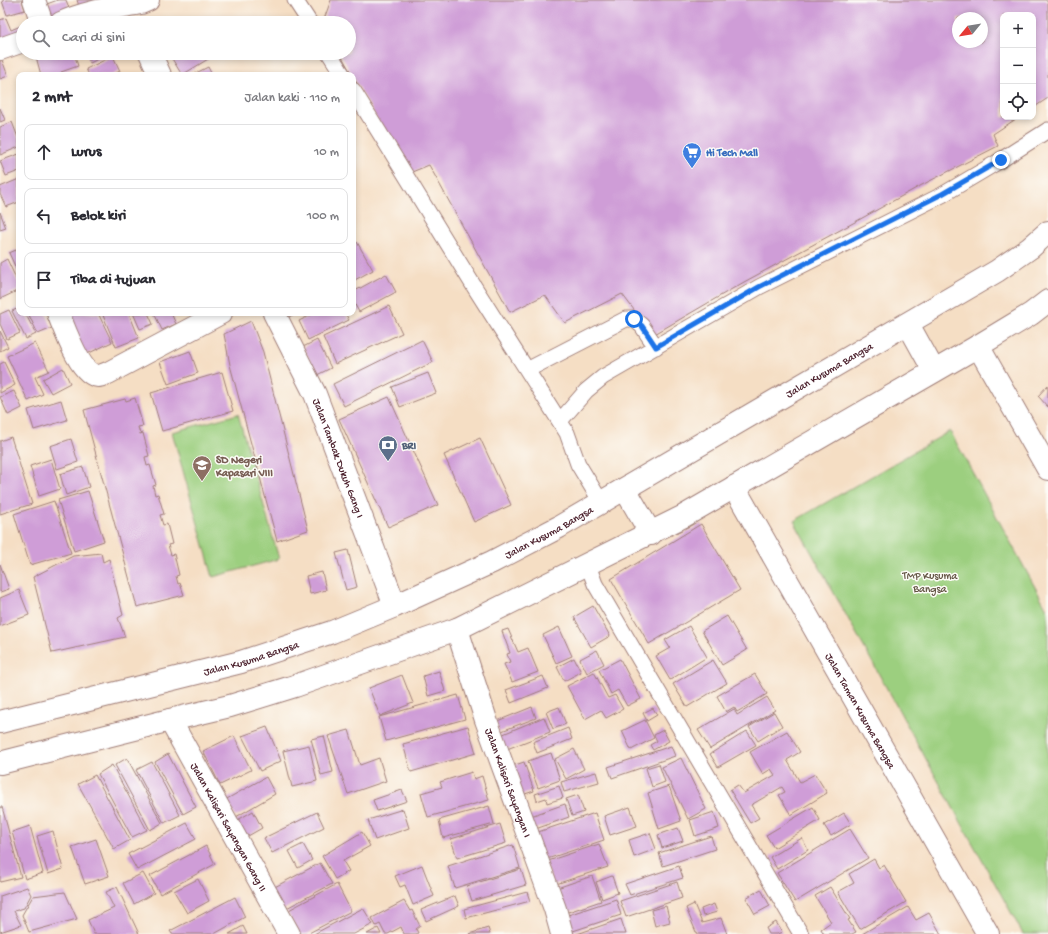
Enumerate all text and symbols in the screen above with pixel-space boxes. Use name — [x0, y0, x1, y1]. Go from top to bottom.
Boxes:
north arrow — [952, 12, 988, 48]
map controls — [1000, 12, 1036, 120]
button: + — [1000, 12, 1036, 48]
search box — [16, 16, 356, 60]
icon: search — [30, 27, 52, 49]
text: Cari di sini — [62, 29, 125, 47]
button: − — [1000, 48, 1036, 84]
button: locate — [1000, 84, 1036, 120]
text: 2 mnt — [32, 88, 71, 108]
text: Jalan kaki · 110 m — [245, 91, 340, 106]
icon: ahead — [33, 141, 55, 163]
supermarket icon: Hi Tech Mall — [681, 141, 703, 169]
text: Lurus — [71, 143, 101, 161]
text: 10 m — [314, 145, 339, 160]
place label: Hi Tech Mall — [706, 148, 759, 160]
route end — [992, 151, 1010, 169]
icon: left — [33, 205, 55, 227]
text: Belok kiri — [71, 207, 126, 225]
text: 100 m — [307, 209, 339, 224]
icon: arrive — [33, 269, 55, 291]
text: Tiba di tujuan — [71, 271, 155, 289]
route start — [625, 310, 643, 328]
street label: Jalan Kusuma Bangsa — [784, 340, 876, 401]
street label: Jalan Tambak Dukuh Gang I — [309, 397, 365, 520]
bank icon: BRI — [377, 434, 399, 462]
place label: BRI — [401, 441, 416, 453]
school or university icon: SD Negeri Kapasari VIII — [191, 454, 213, 482]
place label: SD Negeri Kapasari VIII — [215, 455, 273, 480]
street label: Jalan Kusuma Bangsa — [503, 504, 597, 562]
park label: TMP Kusuma Bangsa — [902, 571, 958, 596]
street label: Jalan Kusuma Bangsa — [202, 639, 301, 679]
street label: Jalan Taman Kusuma Bangsa — [822, 652, 897, 772]
street label: Jalan Kalisari Sayangan I — [482, 727, 532, 840]
street label: Jalan Kalisari Sayangan Gang II — [187, 761, 268, 894]

